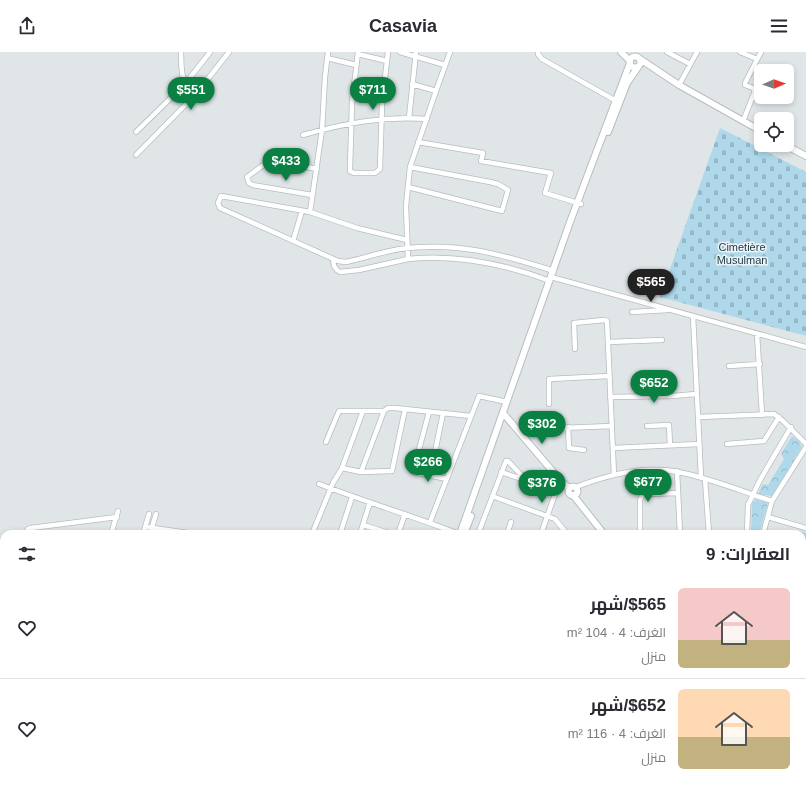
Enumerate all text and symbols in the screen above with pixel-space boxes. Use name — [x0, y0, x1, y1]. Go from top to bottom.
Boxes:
icon: share — [16, 15, 38, 37]
icon: menu — [768, 15, 790, 37]
text: Casavia — [369, 16, 437, 36]
north arrow — [754, 64, 794, 104]
map controls — [754, 64, 794, 152]
pin: $551 — [167, 77, 215, 111]
pin: $711 — [349, 77, 397, 111]
text: $551 — [177, 82, 205, 97]
text: $711 — [359, 82, 387, 97]
button: locate — [754, 112, 794, 152]
pin: $433 — [262, 148, 310, 182]
text: $433 — [272, 153, 300, 168]
park label: Cimetière Musulman — [717, 241, 767, 266]
pin: $565 — [627, 269, 675, 303]
text: $565 — [637, 274, 665, 289]
pin: $652 — [630, 370, 678, 404]
text: $652 — [640, 375, 668, 390]
pin: $302 — [518, 411, 566, 445]
text: $302 — [528, 416, 556, 431]
pin: $266 — [404, 449, 452, 483]
text: $266 — [414, 454, 442, 469]
pin: $677 — [624, 469, 672, 503]
pin: $376 — [518, 470, 566, 504]
text: $677 — [634, 474, 662, 489]
text: $376 — [528, 475, 556, 490]
icon: filters — [16, 543, 38, 565]
text: العقارات: 9 — [706, 545, 790, 564]
text: $565/شهر — [590, 595, 666, 614]
icon: home — [710, 604, 758, 652]
icon: heart — [16, 617, 38, 639]
text: الغرف: 4 · 104 m² — [567, 625, 666, 640]
text: منزل — [641, 649, 666, 664]
text: $652/شهر — [590, 696, 666, 715]
icon: home — [710, 705, 758, 753]
icon: heart — [16, 718, 38, 740]
text: الغرف: 4 · 116 m² — [568, 726, 666, 741]
text: منزل — [641, 750, 666, 765]

